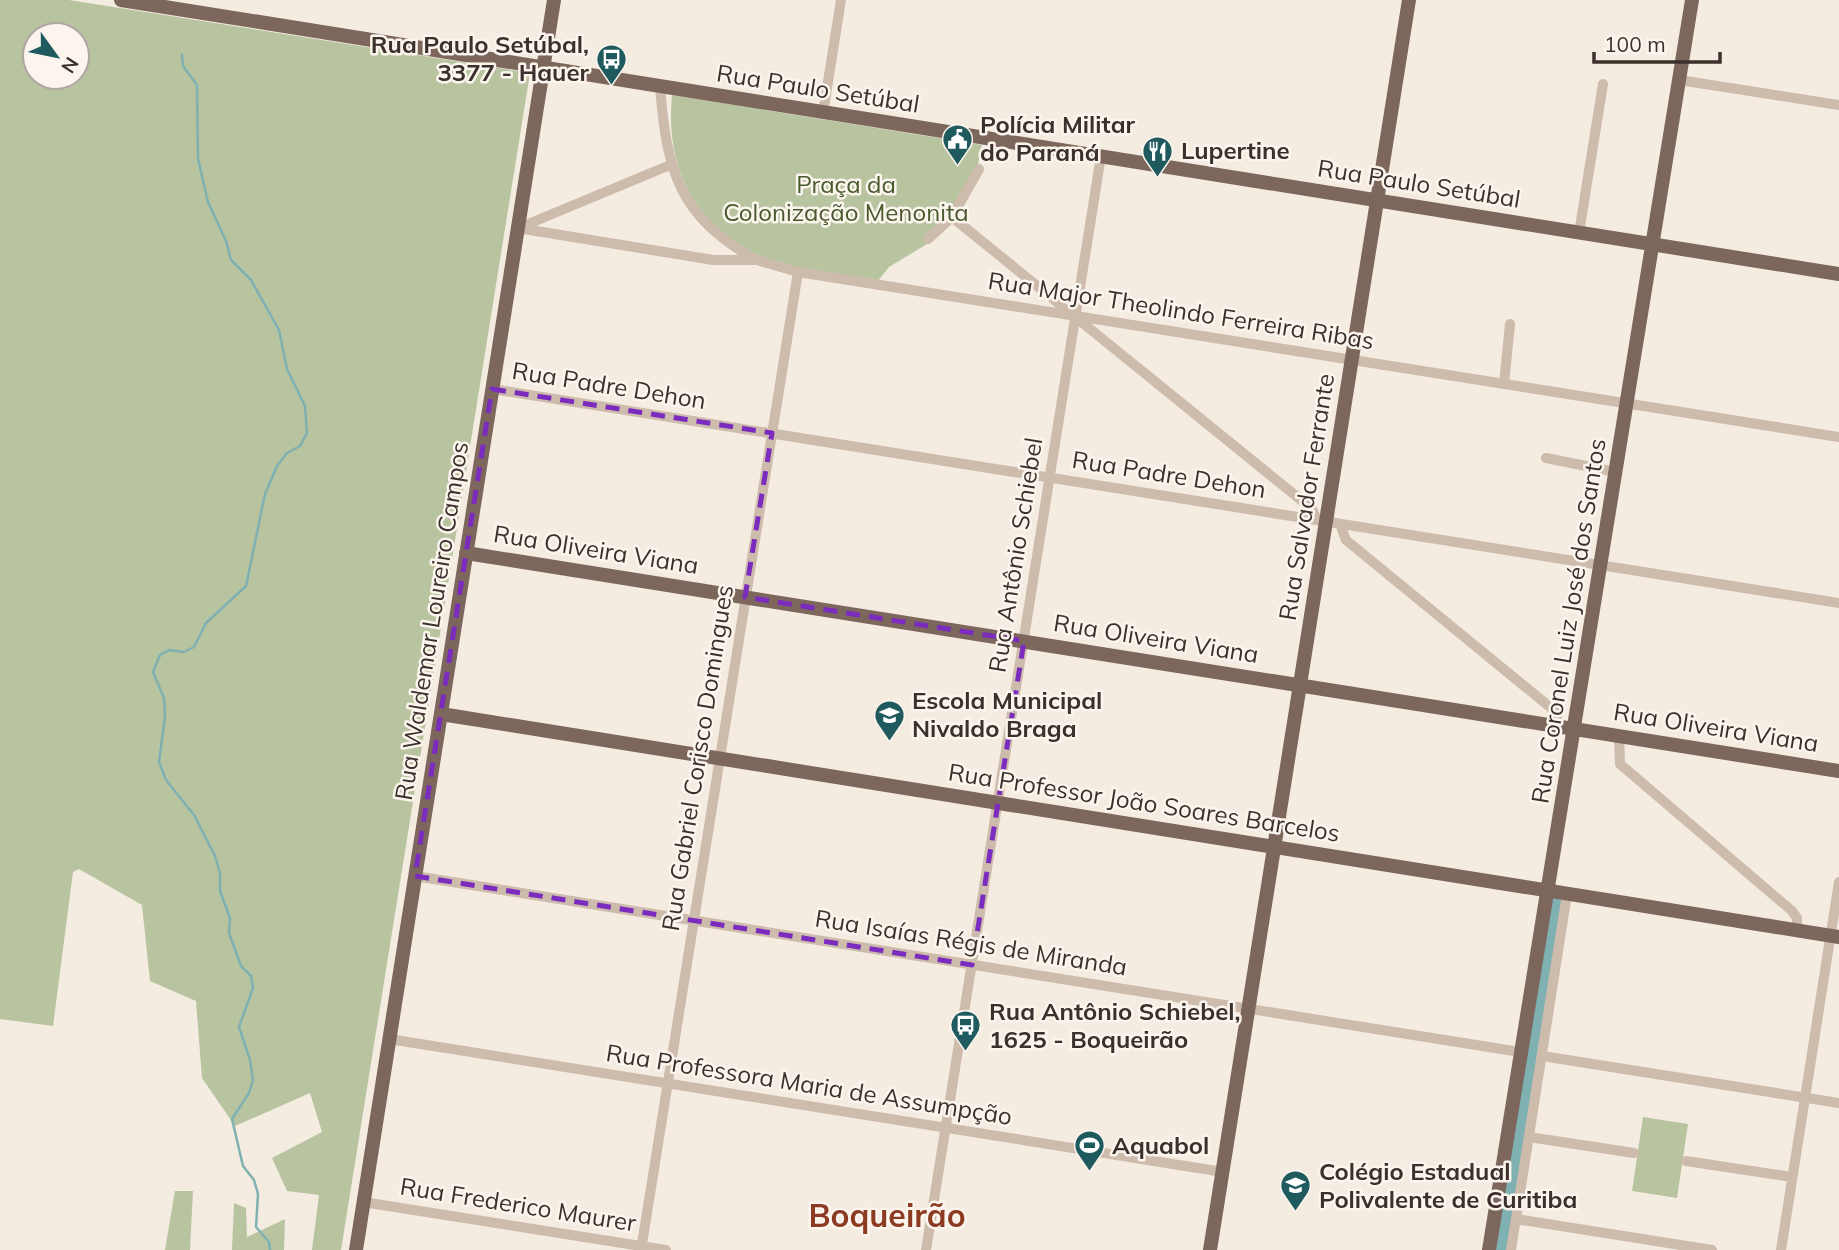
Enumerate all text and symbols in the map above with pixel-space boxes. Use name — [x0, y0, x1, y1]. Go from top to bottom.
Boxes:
north arrow — [21, 21, 91, 91]
scale bar — [1594, 21, 1720, 65]
place label: Rua Paulo Setúbal, 3377 - Hauer — [371, 29, 590, 87]
text: 100 m — [1604, 31, 1666, 57]
bus stop icon: Rua Paulo Setúbal, 3377 - Hauer — [595, 42, 629, 86]
text: N — [56, 53, 84, 78]
street label: Rua Paulo Setúbal — [715, 57, 922, 119]
place label: Polícia Militar do Paraná — [980, 109, 1136, 167]
public building icon: Polícia Militar do Paraná — [940, 122, 974, 166]
restaurant icon: Lupertine — [1141, 134, 1175, 178]
place label: Lupertine — [1181, 135, 1290, 165]
street label: Rua Paulo Setúbal — [1316, 152, 1523, 214]
park label: Praça da Colonização Menonita — [723, 169, 969, 227]
street label: Rua Major Theolindo Ferreira Ribas — [986, 265, 1376, 355]
street label: Rua Padre Dehon — [510, 355, 708, 415]
street label: Rua Salvador Ferrante — [1272, 371, 1340, 622]
street label: Rua Antônio Schiebel — [982, 435, 1048, 674]
street label: Rua Coronel Luiz José dos Santos — [1524, 436, 1612, 806]
street label: Rua Waldemar Loureiro Campos — [388, 440, 474, 802]
street label: Rua Padre Dehon — [1070, 444, 1268, 504]
street label: Rua Oliveira Viana — [492, 518, 701, 580]
street label: Rua Gabriel Corisco Domingues — [655, 583, 739, 933]
street label: Rua Oliveira Viana — [1052, 607, 1261, 669]
place label: Escola Municipal Nivaldo Braga — [912, 685, 1102, 743]
street label: Rua Oliveira Viana — [1612, 696, 1821, 758]
school or university icon: Escola Municipal Nivaldo Braga — [872, 698, 906, 742]
street label: Rua Professor João Soares Barcelos — [946, 756, 1342, 848]
street label: Rua Isaías Régis de Miranda — [813, 903, 1129, 982]
place label: Rua Antônio Schiebel, 1625 - Boqueirão — [989, 996, 1241, 1054]
bus stop icon: Rua Antônio Schiebel, 1625 - Boqueirão — [949, 1009, 983, 1053]
street label: Rua Professora Maria de Assumpção — [604, 1037, 1014, 1131]
sports icon: Aquabol — [1072, 1129, 1106, 1173]
place label: Aquabol — [1112, 1130, 1209, 1160]
place label: Colégio Estadual Polivalente de Curitiba — [1319, 1156, 1577, 1214]
school or university icon: Colégio Estadual Polivalente de Curitiba — [1279, 1169, 1313, 1213]
street label: Rua Frederico Maurer — [398, 1171, 639, 1238]
district label: Boqueirão — [808, 1195, 966, 1235]

